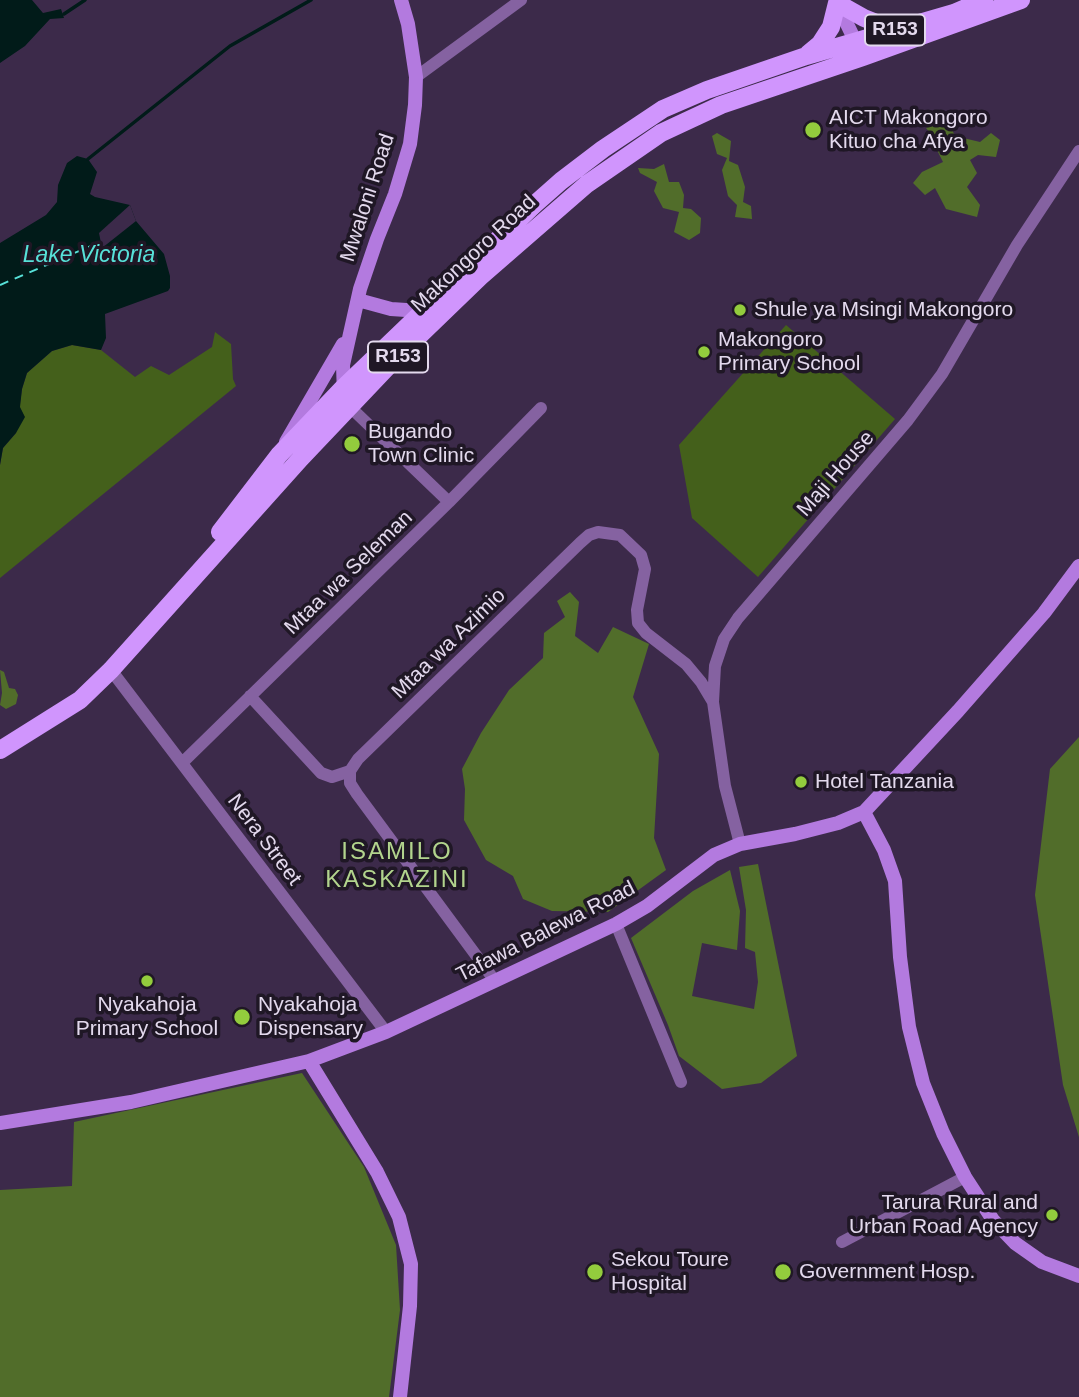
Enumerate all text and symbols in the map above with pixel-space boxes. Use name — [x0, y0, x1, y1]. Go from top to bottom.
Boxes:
road number: R153 — [865, 14, 925, 46]
place label: AICT Makongoro Kituo cha Afya — [829, 105, 988, 155]
marker: AICT Makongoro Kituo cha Afya — [803, 120, 823, 140]
street label: Mwaloni Road — [335, 131, 401, 265]
street label: Makongoro Road — [406, 190, 542, 318]
water label: Lake Victoria — [23, 242, 155, 270]
place label: Shule ya Msingi Makongoro — [754, 297, 1013, 323]
marker: Shule ya Msingi Makongoro — [732, 302, 748, 318]
place label: Makongoro Primary School — [718, 327, 860, 377]
road number: R153 — [368, 342, 428, 372]
marker: Makongoro Primary School — [696, 344, 712, 360]
place label: Bugando Town Clinic — [368, 419, 474, 469]
street label: Maji House — [792, 426, 880, 522]
marker: Bugando Town Clinic — [342, 434, 362, 454]
street label: Mtaa wa Seleman — [280, 506, 418, 640]
street label: Mtaa wa Azimio — [387, 583, 511, 705]
place label: Hotel Tanzania — [815, 769, 954, 795]
marker: Hotel Tanzania — [793, 774, 809, 790]
street label: Nera Street — [222, 790, 306, 890]
district label: ISAMILO KASKAZINI — [326, 838, 468, 894]
street label: Tafawa Balewa Road — [452, 876, 640, 988]
marker: Nyakahoja Primary School — [139, 973, 155, 989]
place label: Nyakahoja Primary School — [76, 992, 218, 1042]
place label: Nyakahoja Dispensary — [258, 992, 363, 1042]
marker: Nyakahoja Dispensary — [232, 1007, 252, 1027]
place label: Tarura Rural and Urban Road Agency — [849, 1190, 1038, 1240]
marker: Tarura Rural and Urban Road Agency — [1044, 1207, 1060, 1223]
place label: Sekou Toure Hospital — [611, 1247, 729, 1297]
place label: Government Hosp. — [799, 1259, 975, 1285]
marker: Sekou Toure Hospital — [585, 1262, 605, 1282]
marker: Government Hosp. — [773, 1262, 793, 1282]

